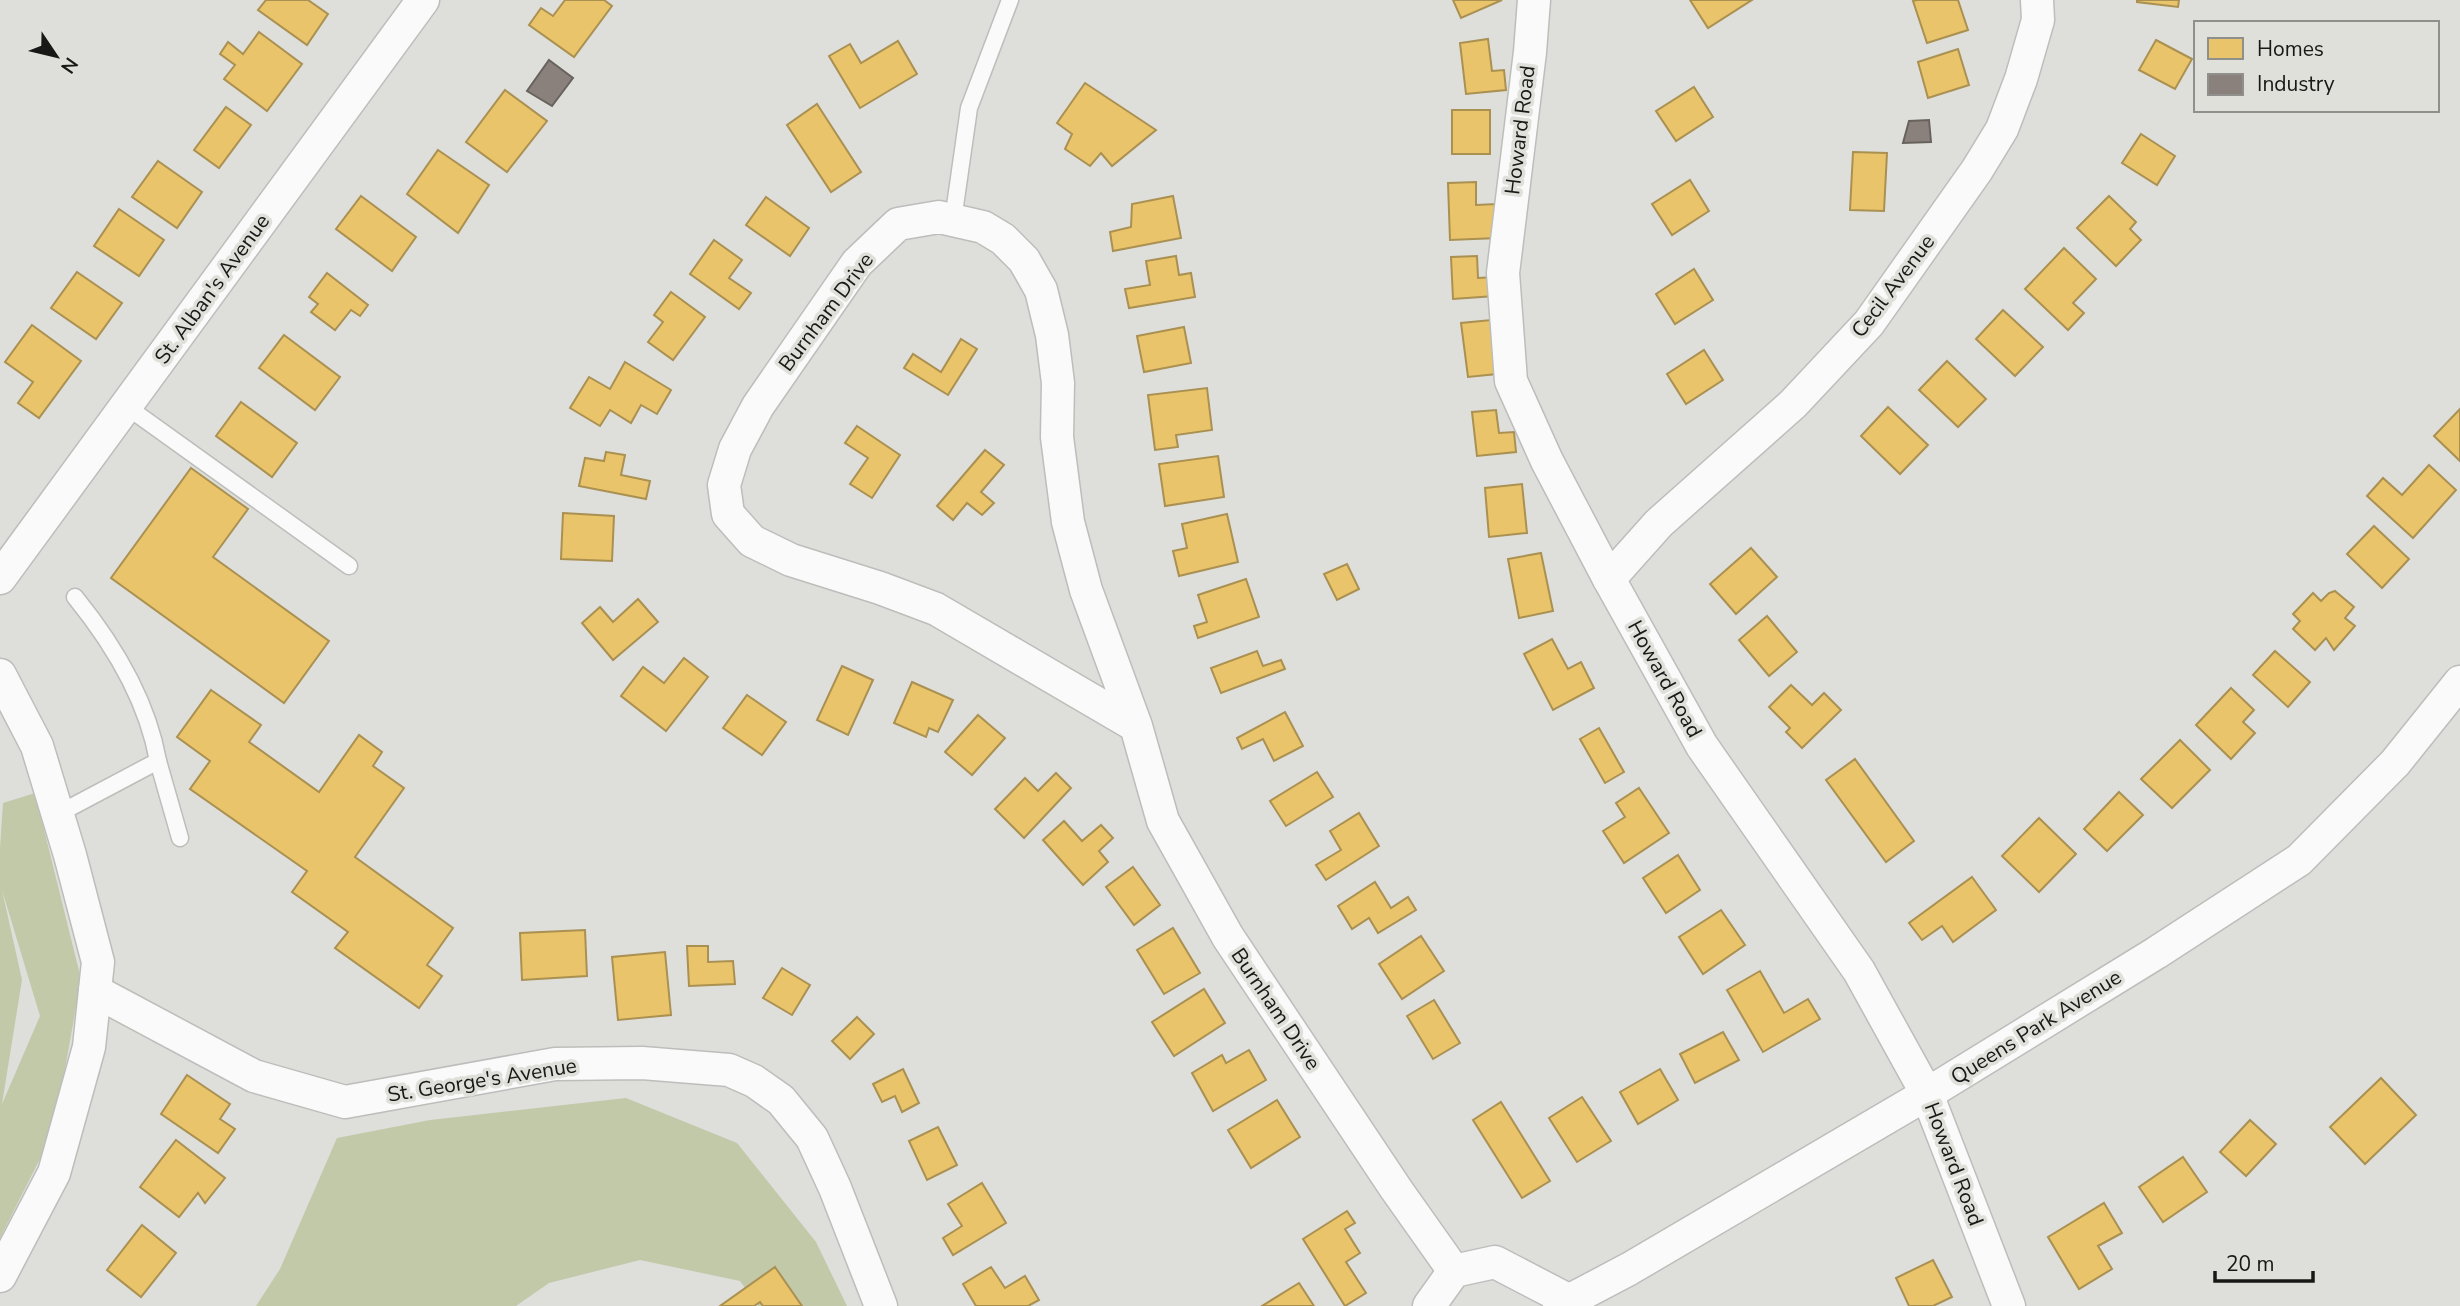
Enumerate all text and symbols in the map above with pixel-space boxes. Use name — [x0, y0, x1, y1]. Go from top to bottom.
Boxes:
north arrow — [21, 21, 91, 91]
legend — [2194, 21, 2439, 112]
text: Homes — [2257, 35, 2324, 63]
text: N — [54, 52, 84, 78]
street label: Howard Road — [1498, 64, 1542, 196]
text: Industry — [2257, 70, 2335, 98]
street label: St. Alban's Avenue — [148, 208, 276, 370]
street label: Cecil Avenue — [1845, 229, 1941, 343]
street label: Burnham Drive — [772, 247, 880, 377]
street label: Howard Road — [1621, 615, 1709, 743]
street label: Burnham Drive — [1225, 942, 1327, 1076]
street label: Queens Park Avenue — [1945, 963, 2127, 1091]
street label: St. George's Avenue — [385, 1051, 579, 1109]
street label: Howard Road — [1918, 1098, 1990, 1230]
scale bar — [2215, 1240, 2313, 1284]
text: 20 m — [2226, 1250, 2275, 1278]

